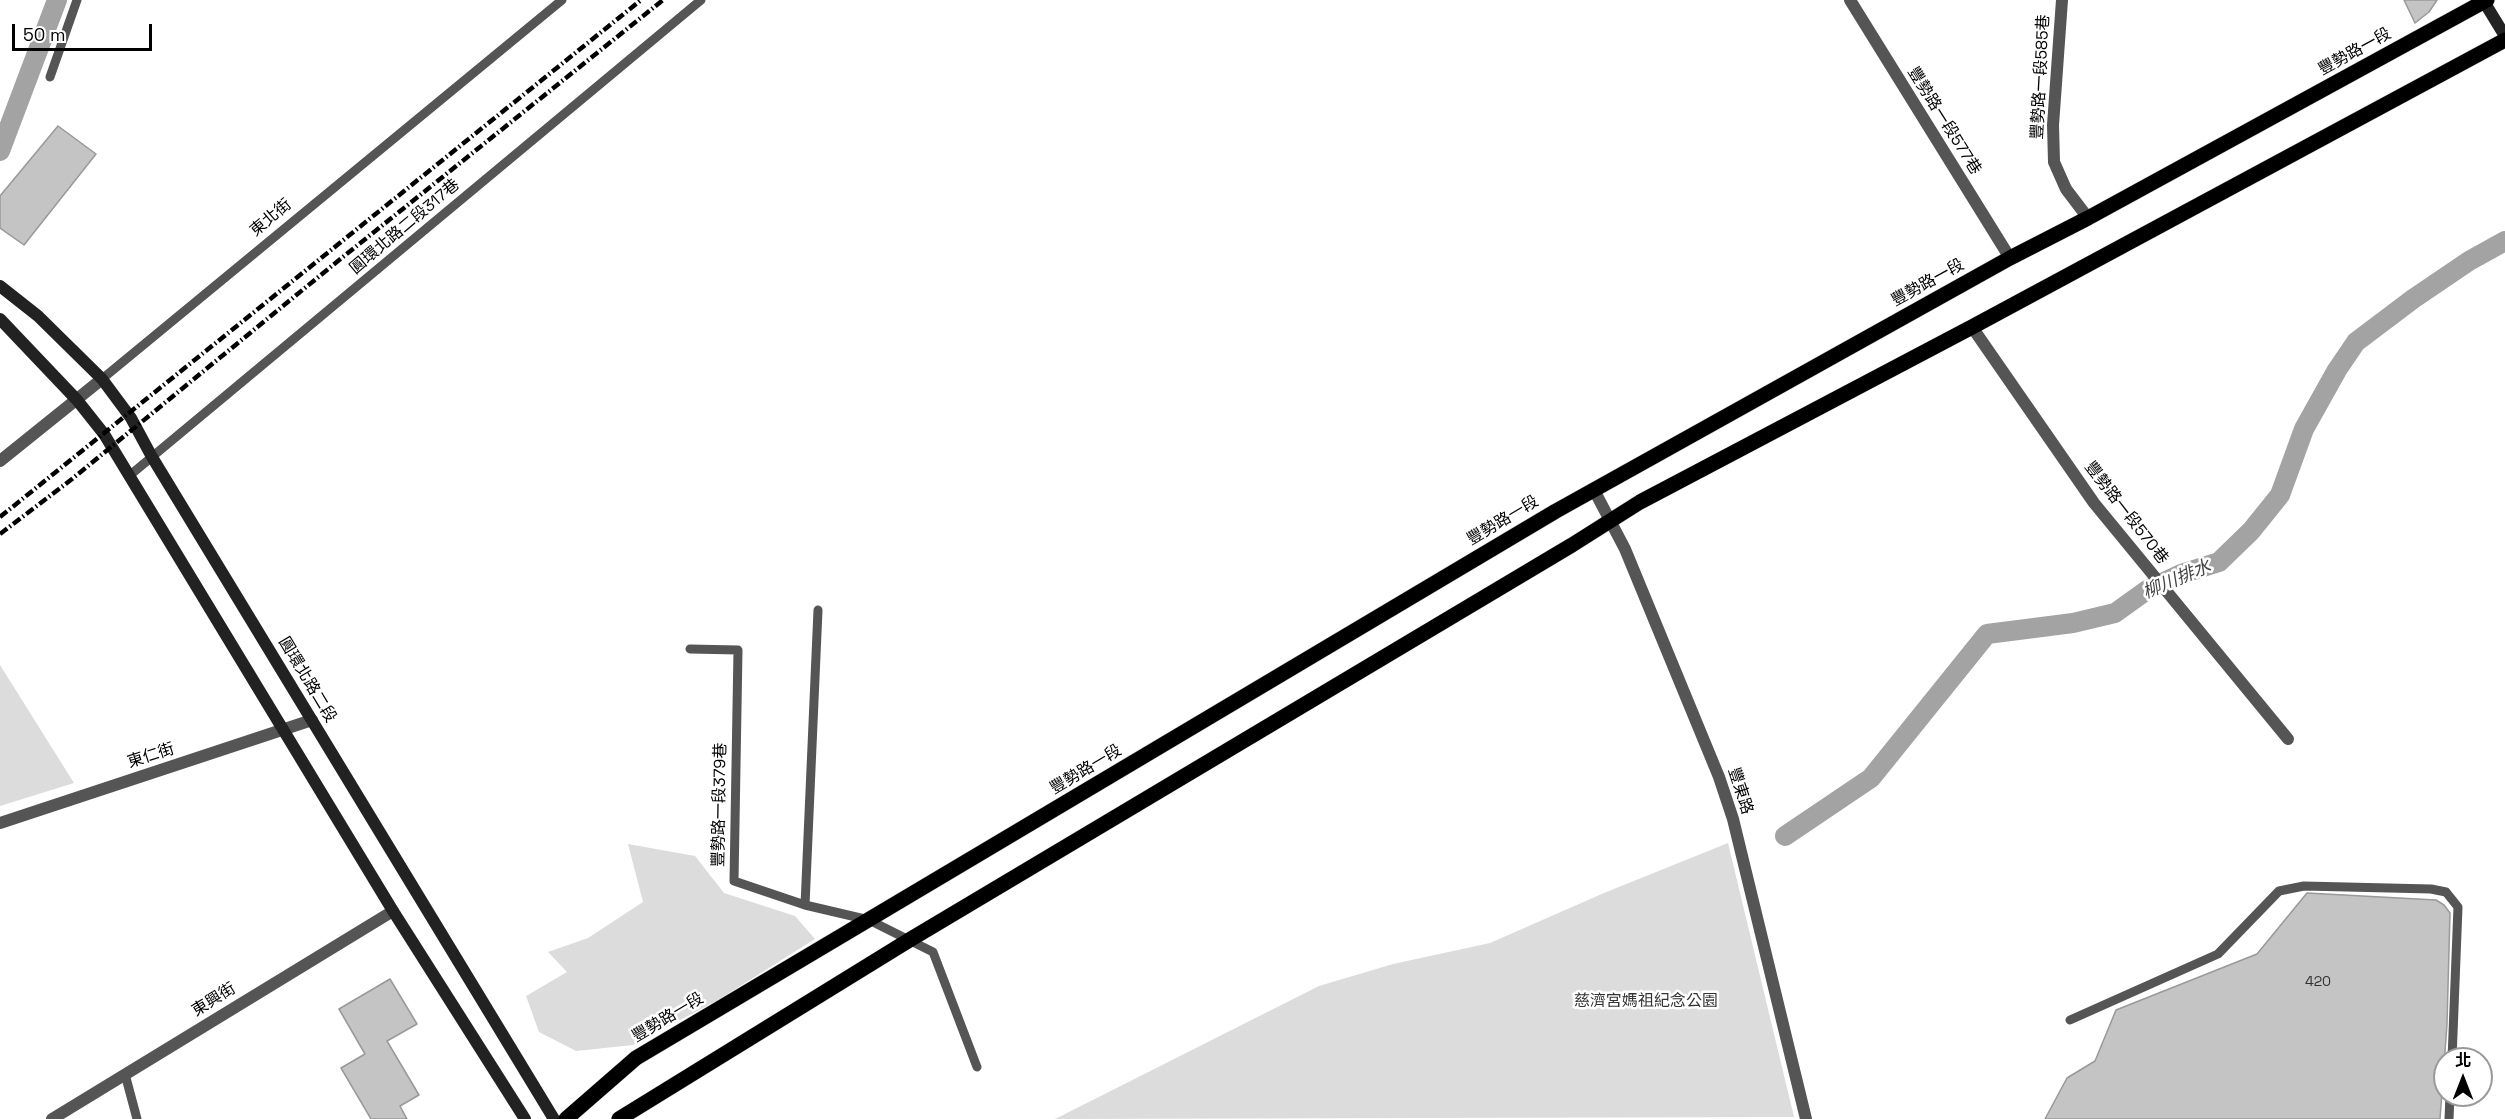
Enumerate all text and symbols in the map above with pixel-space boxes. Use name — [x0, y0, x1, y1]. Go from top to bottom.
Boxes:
scale bar — [15, 12, 154, 50]
street label: 豐勢路一段585巷 — [2028, 14, 2054, 140]
text: 50 m — [23, 23, 65, 46]
street label: 豐勢路一段 — [2315, 24, 2395, 80]
street label: 豐勢路一段577巷 — [1903, 64, 1985, 178]
street label: 圓環北路二段317巷 — [346, 176, 464, 278]
street label: 東北街 — [246, 195, 296, 241]
street label: 豐勢路一段 — [1888, 255, 1968, 311]
street label: 豐勢路一段570巷 — [2080, 458, 2172, 568]
street label: 豐勢路一段 — [1464, 492, 1542, 550]
water label: 柳川排水 — [2140, 556, 2214, 604]
street label: 圓環北路二段 — [274, 634, 340, 726]
street label: 東仁街 — [125, 739, 177, 773]
street label: 豐勢路一段 — [1047, 741, 1125, 799]
street label: 豐勢路一段379巷 — [709, 743, 731, 867]
street label: 豐東路 — [1723, 765, 1757, 817]
house number: 420 — [2305, 974, 2331, 990]
street label: 東興街 — [189, 979, 239, 1021]
street label: 豐勢路一段 — [629, 989, 707, 1047]
park label: 慈濟宮媽祖紀念公園 — [1574, 992, 1718, 1012]
north arrow — [2433, 1047, 2493, 1107]
text: 北 — [2455, 1050, 2471, 1071]

